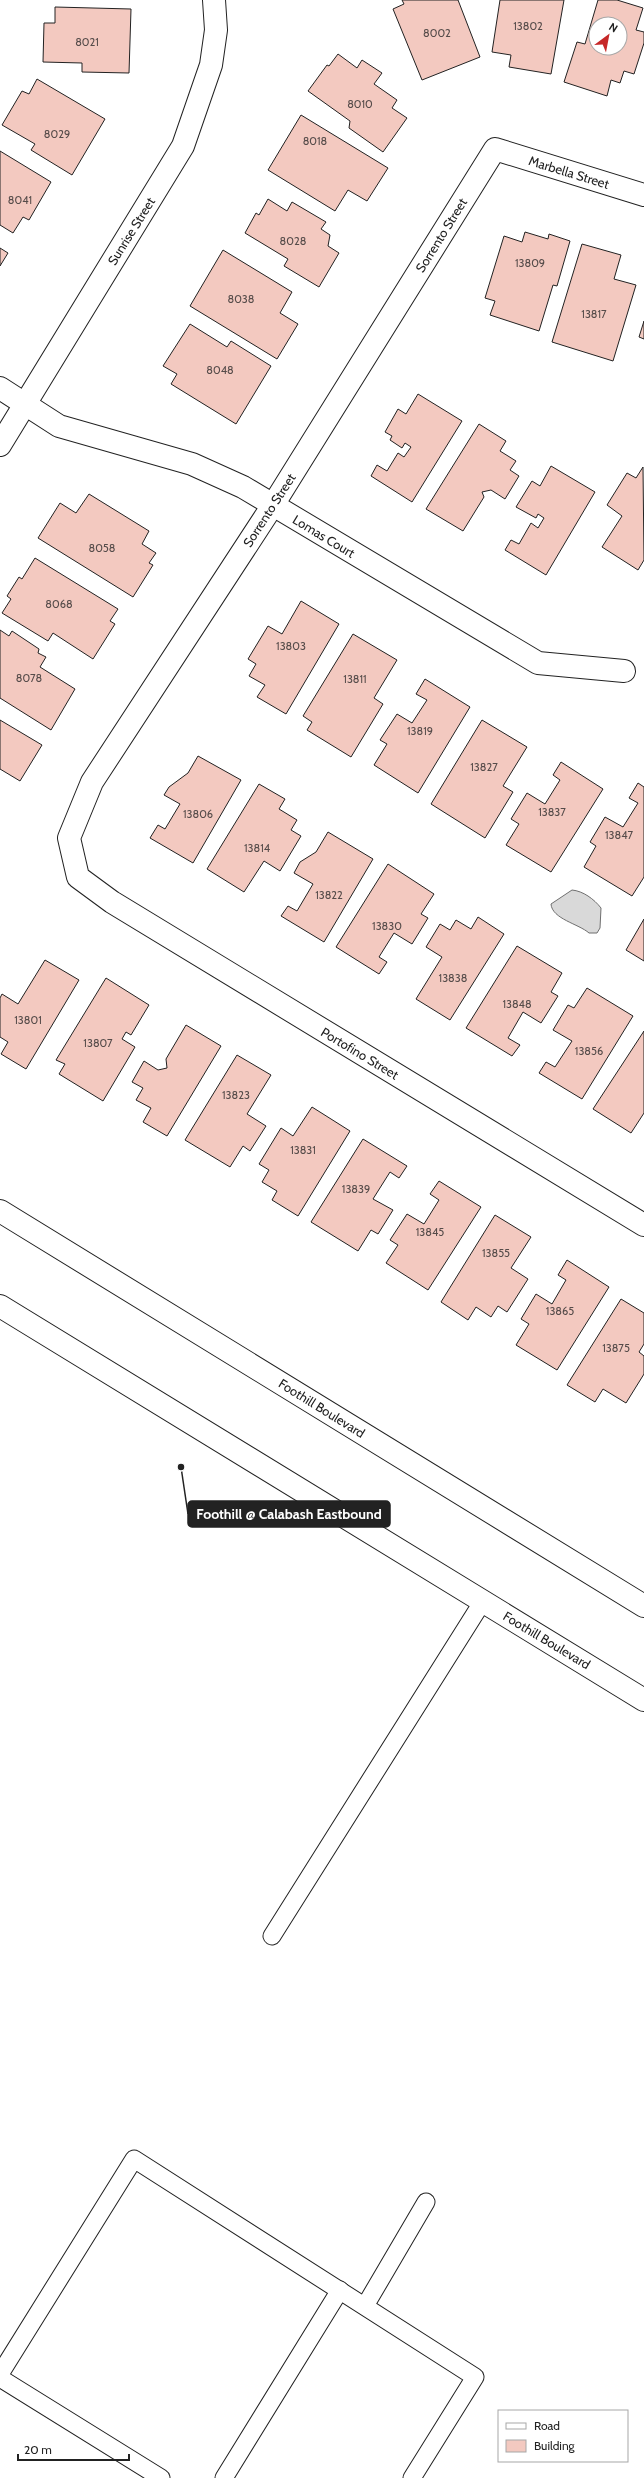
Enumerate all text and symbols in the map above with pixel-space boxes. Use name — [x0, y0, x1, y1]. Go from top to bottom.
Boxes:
north arrow — [588, 16, 628, 56]
house number: 13802 — [513, 19, 543, 33]
text: N — [606, 20, 620, 36]
house number: 8002 — [423, 26, 451, 40]
house number: 8021 — [75, 35, 99, 49]
house number: 8010 — [347, 97, 373, 111]
house number: 8029 — [44, 127, 70, 141]
house number: 8018 — [303, 134, 327, 148]
street label: Marbella Street — [527, 152, 612, 192]
house number: 8041 — [8, 193, 32, 207]
street label: Sunrise Street — [104, 194, 158, 268]
street label: Sorrento Street — [412, 194, 470, 275]
house number: 8028 — [280, 234, 306, 248]
house number: 13809 — [515, 256, 545, 270]
house number: 8038 — [228, 292, 254, 306]
house number: 13817 — [581, 307, 607, 321]
house number: 8048 — [206, 363, 234, 377]
street label: Sorrento Street — [239, 470, 299, 550]
street label: Lomas Court — [290, 511, 359, 561]
house number: 8058 — [89, 541, 115, 555]
house number: 8068 — [45, 597, 73, 611]
house number: 13803 — [276, 639, 306, 653]
house number: 8078 — [16, 671, 42, 685]
house number: 13811 — [343, 672, 367, 686]
house number: 13819 — [407, 724, 433, 738]
house number: 13827 — [470, 760, 498, 774]
house number: 13837 — [538, 805, 566, 819]
house number: 13806 — [183, 807, 213, 821]
house number: 13847 — [605, 828, 634, 842]
house number: 13814 — [244, 841, 271, 855]
house number: 13822 — [315, 888, 343, 902]
house number: 13830 — [372, 919, 402, 933]
house number: 13838 — [439, 971, 467, 985]
house number: 13848 — [502, 997, 532, 1011]
house number: 13801 — [14, 1013, 42, 1027]
street label: Portofino Street — [318, 1024, 402, 1083]
house number: 13807 — [83, 1036, 113, 1050]
house number: 13856 — [575, 1044, 603, 1058]
house number: 13823 — [222, 1088, 250, 1102]
house number: 13831 — [290, 1143, 316, 1157]
house number: 13839 — [342, 1182, 370, 1196]
house number: 13845 — [416, 1225, 444, 1239]
house number: 13855 — [482, 1246, 510, 1260]
house number: 13865 — [546, 1304, 574, 1318]
house number: 13875 — [602, 1341, 630, 1355]
street label: Foothill Boulevard — [276, 1375, 368, 1441]
callout: Foothill @ Calabash Eastbound — [188, 1501, 390, 1527]
text: Foothill @ Calabash Eastbound — [196, 1505, 382, 1523]
street label: Foothill Boulevard — [501, 1608, 593, 1672]
legend — [498, 2410, 628, 2462]
text: Road — [534, 2418, 560, 2433]
scale bar — [18, 2436, 129, 2462]
text: Building — [534, 2438, 576, 2453]
text: 20 m — [24, 2442, 52, 2457]

